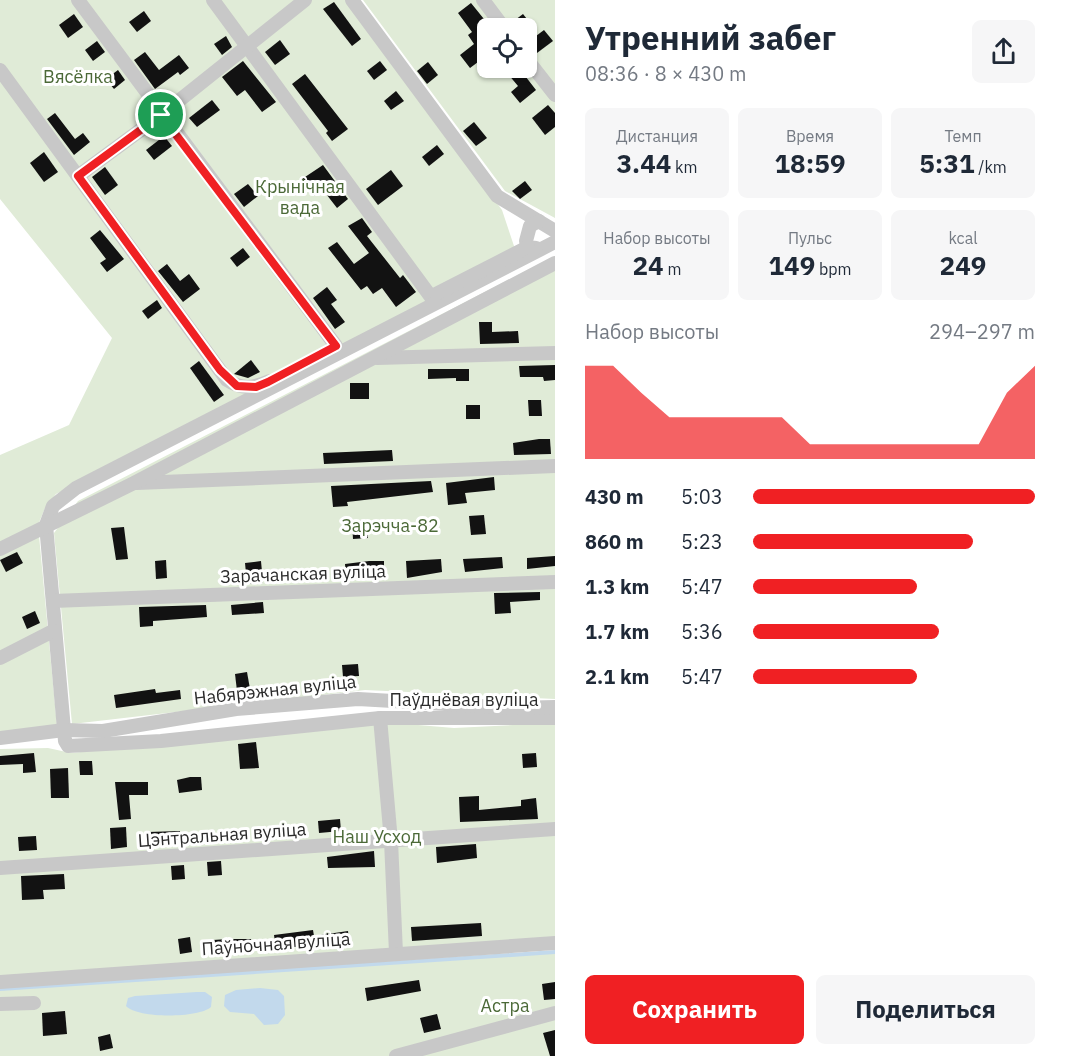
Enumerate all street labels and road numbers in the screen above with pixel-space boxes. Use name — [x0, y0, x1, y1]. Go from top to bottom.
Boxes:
street label: Зарачанская вуліца — [220, 559, 387, 588]
street label: Набярэжная вуліца — [193, 669, 358, 709]
street label: Паўднёвая вуліца — [389, 688, 539, 711]
street label: Цэнтральная вуліца — [137, 817, 307, 852]
street label: Паўночная вуліца — [201, 927, 352, 960]

